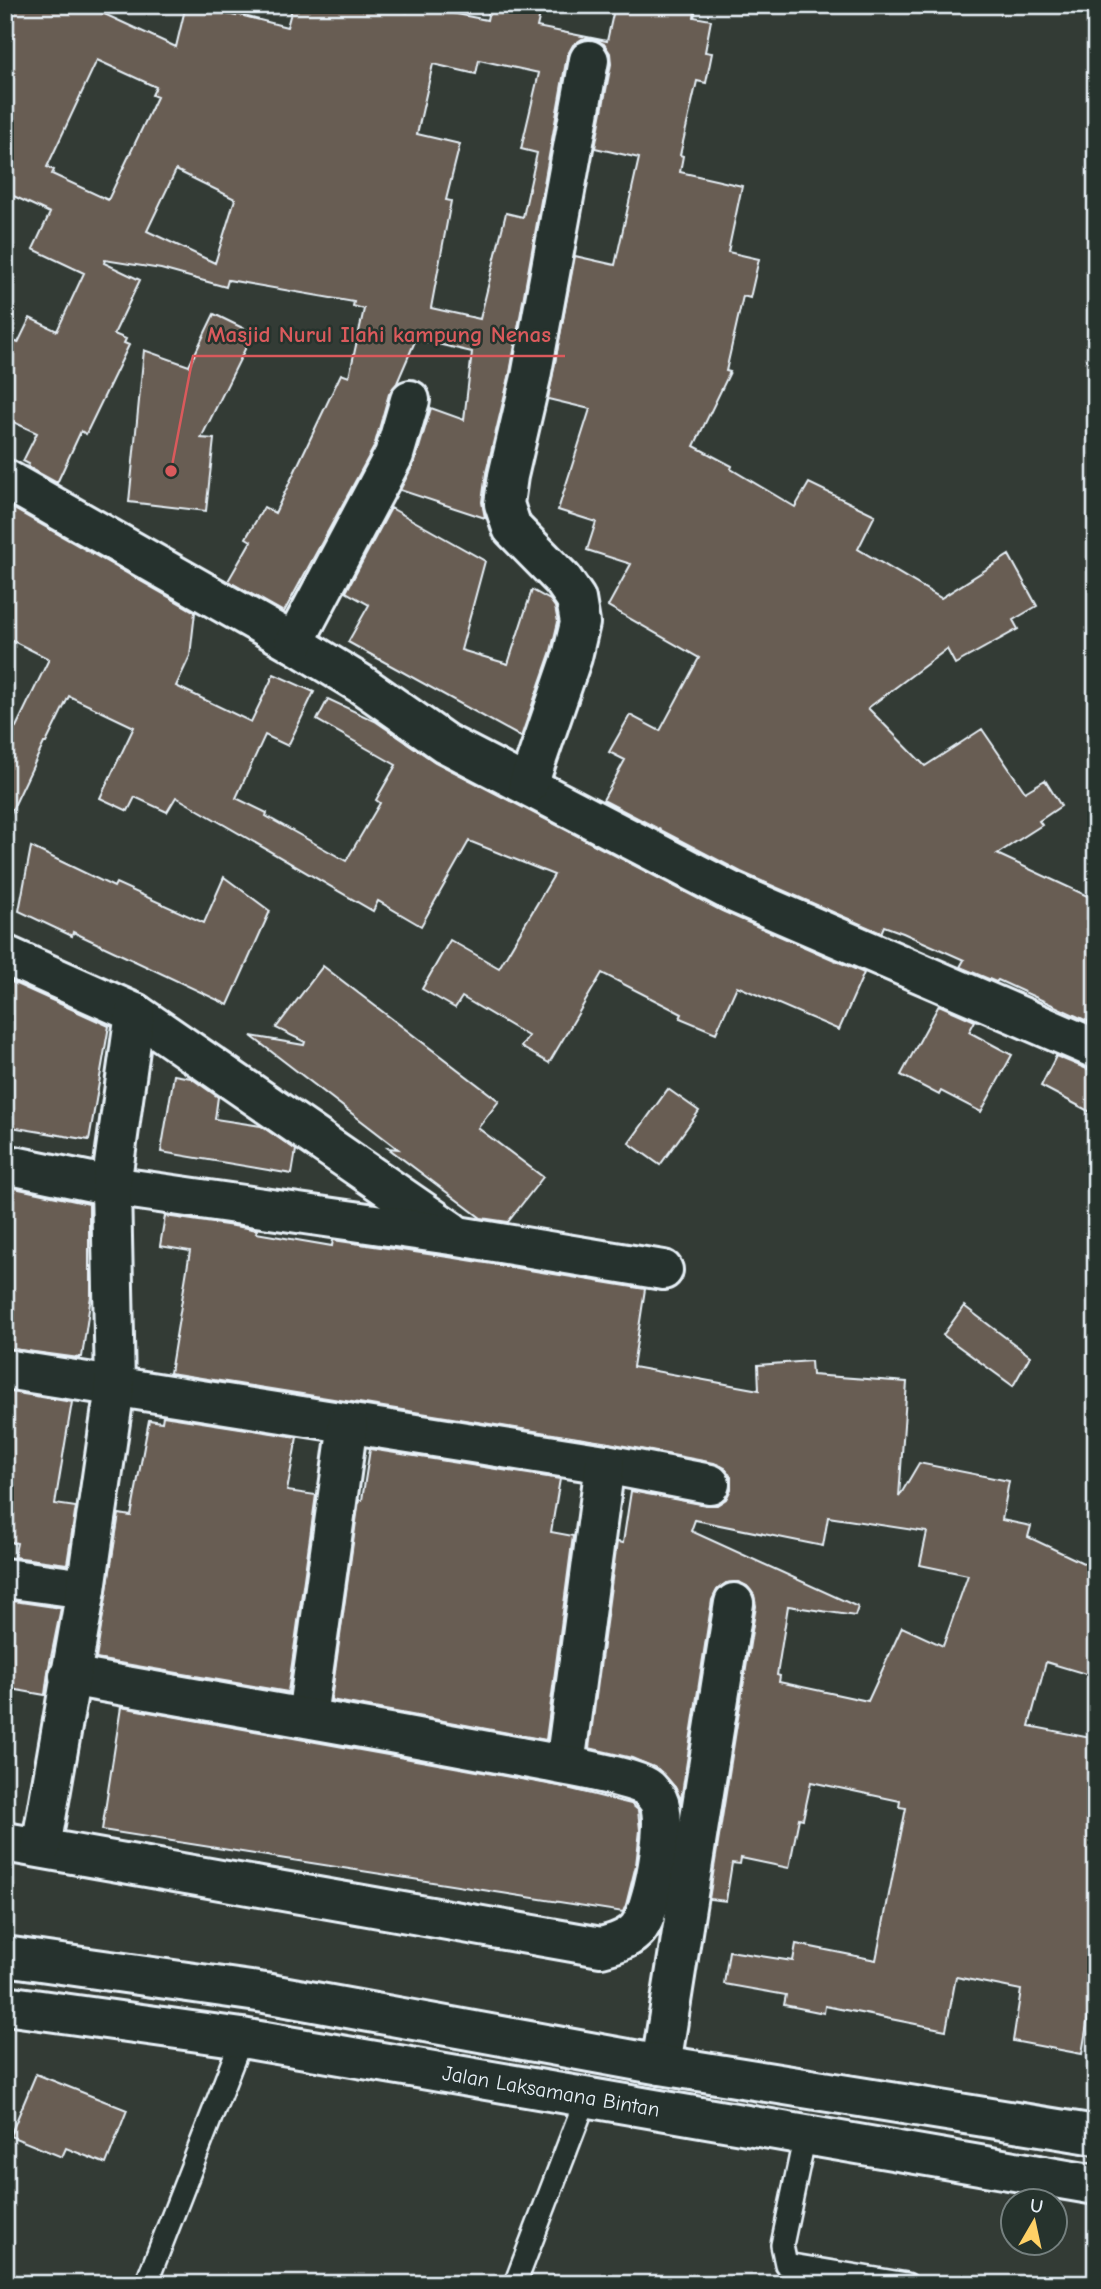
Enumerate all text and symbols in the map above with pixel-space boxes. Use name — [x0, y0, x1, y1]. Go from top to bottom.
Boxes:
callout: Masjid Nurul Ilahi kampung Nenas — [193, 312, 565, 356]
text: Masjid Nurul Ilahi kampung Nenas — [207, 321, 551, 348]
street label: Jalan Laksamana Bintan — [441, 2061, 662, 2122]
north arrow — [1000, 2188, 1070, 2258]
text: U — [1029, 2194, 1045, 2218]

